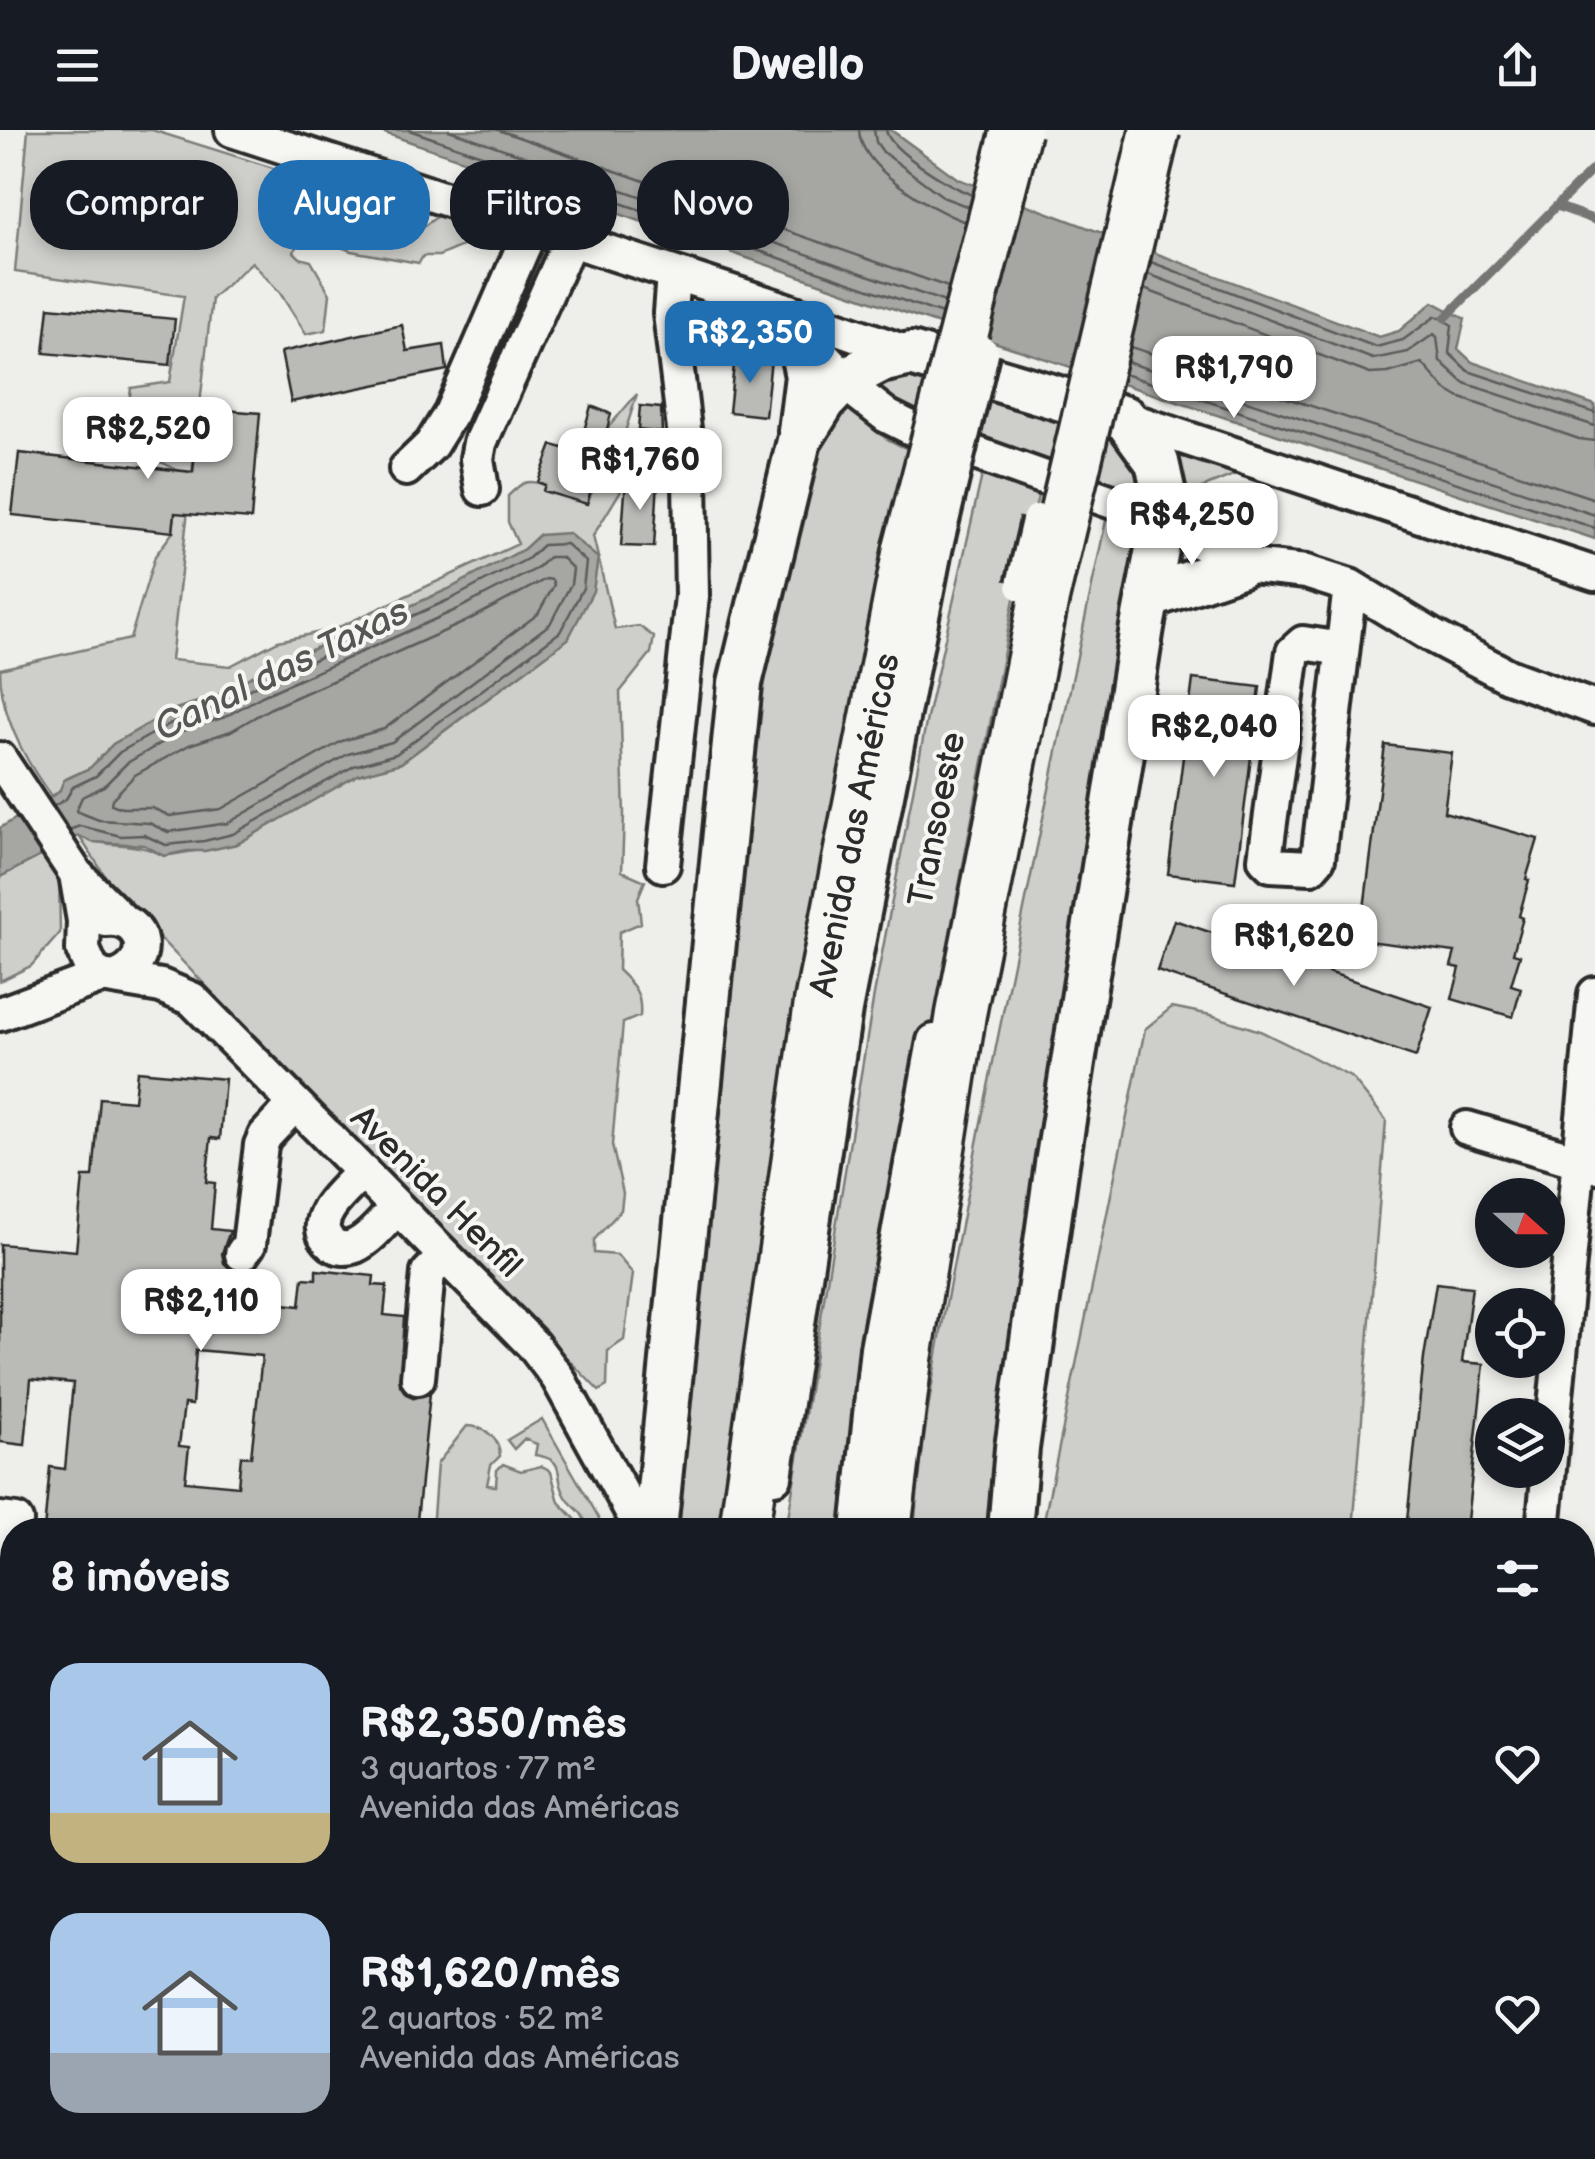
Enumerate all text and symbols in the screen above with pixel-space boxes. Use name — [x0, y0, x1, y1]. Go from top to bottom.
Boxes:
icon: menu — [50, 38, 105, 93]
text: Dwello — [730, 38, 865, 93]
icon: share — [1490, 38, 1545, 93]
chip: Comprar — [30, 160, 238, 250]
chip: Alugar — [258, 160, 430, 250]
chip: Filtros — [450, 160, 617, 250]
chip: Novo — [637, 160, 789, 250]
pin: R$2,350 — [658, 301, 842, 386]
text: R$2,350 — [687, 314, 813, 353]
pin: R$1,790 — [1142, 336, 1326, 421]
text: R$1,790 — [1174, 349, 1294, 388]
pin: R$2,520 — [56, 397, 240, 482]
text: R$2,520 — [85, 410, 211, 449]
pin: R$1,760 — [548, 428, 732, 513]
text: R$1,760 — [580, 441, 700, 480]
pin: R$4,250 — [1100, 483, 1284, 568]
text: R$4,250 — [1129, 496, 1255, 535]
water label: Canal das Taxas — [147, 589, 416, 751]
street label: Avenida das Américas — [801, 650, 910, 1001]
pin: R$2,040 — [1122, 695, 1306, 780]
text: R$2,040 — [1150, 708, 1278, 747]
street label: Transoeste — [900, 729, 975, 910]
pin: R$1,620 — [1202, 904, 1386, 989]
text: R$1,620 — [1233, 917, 1355, 956]
street label: Avenida Henfil — [341, 1097, 531, 1287]
north arrow — [1475, 1178, 1565, 1268]
map controls — [1475, 1178, 1565, 1488]
pin: R$2,110 — [109, 1269, 293, 1354]
text: R$2,110 — [143, 1282, 259, 1321]
button: locate — [1475, 1288, 1565, 1378]
button: layers — [1475, 1398, 1565, 1488]
icon: filters — [1490, 1551, 1545, 1606]
text: 8 imóveis — [50, 1553, 230, 1604]
text: R$2,350/mês — [360, 1699, 627, 1750]
icon: home — [130, 1703, 250, 1823]
icon: heart — [1490, 1736, 1545, 1791]
text: 3 quartos · 77 m² — [360, 1750, 596, 1789]
text: Avenida das Américas — [360, 1789, 680, 1828]
text: R$1,620/mês — [360, 1949, 620, 2000]
icon: home — [130, 1953, 250, 2073]
icon: heart — [1490, 1986, 1545, 2041]
text: 2 quartos · 52 m² — [360, 2000, 604, 2039]
text: Avenida das Américas — [360, 2039, 680, 2078]

